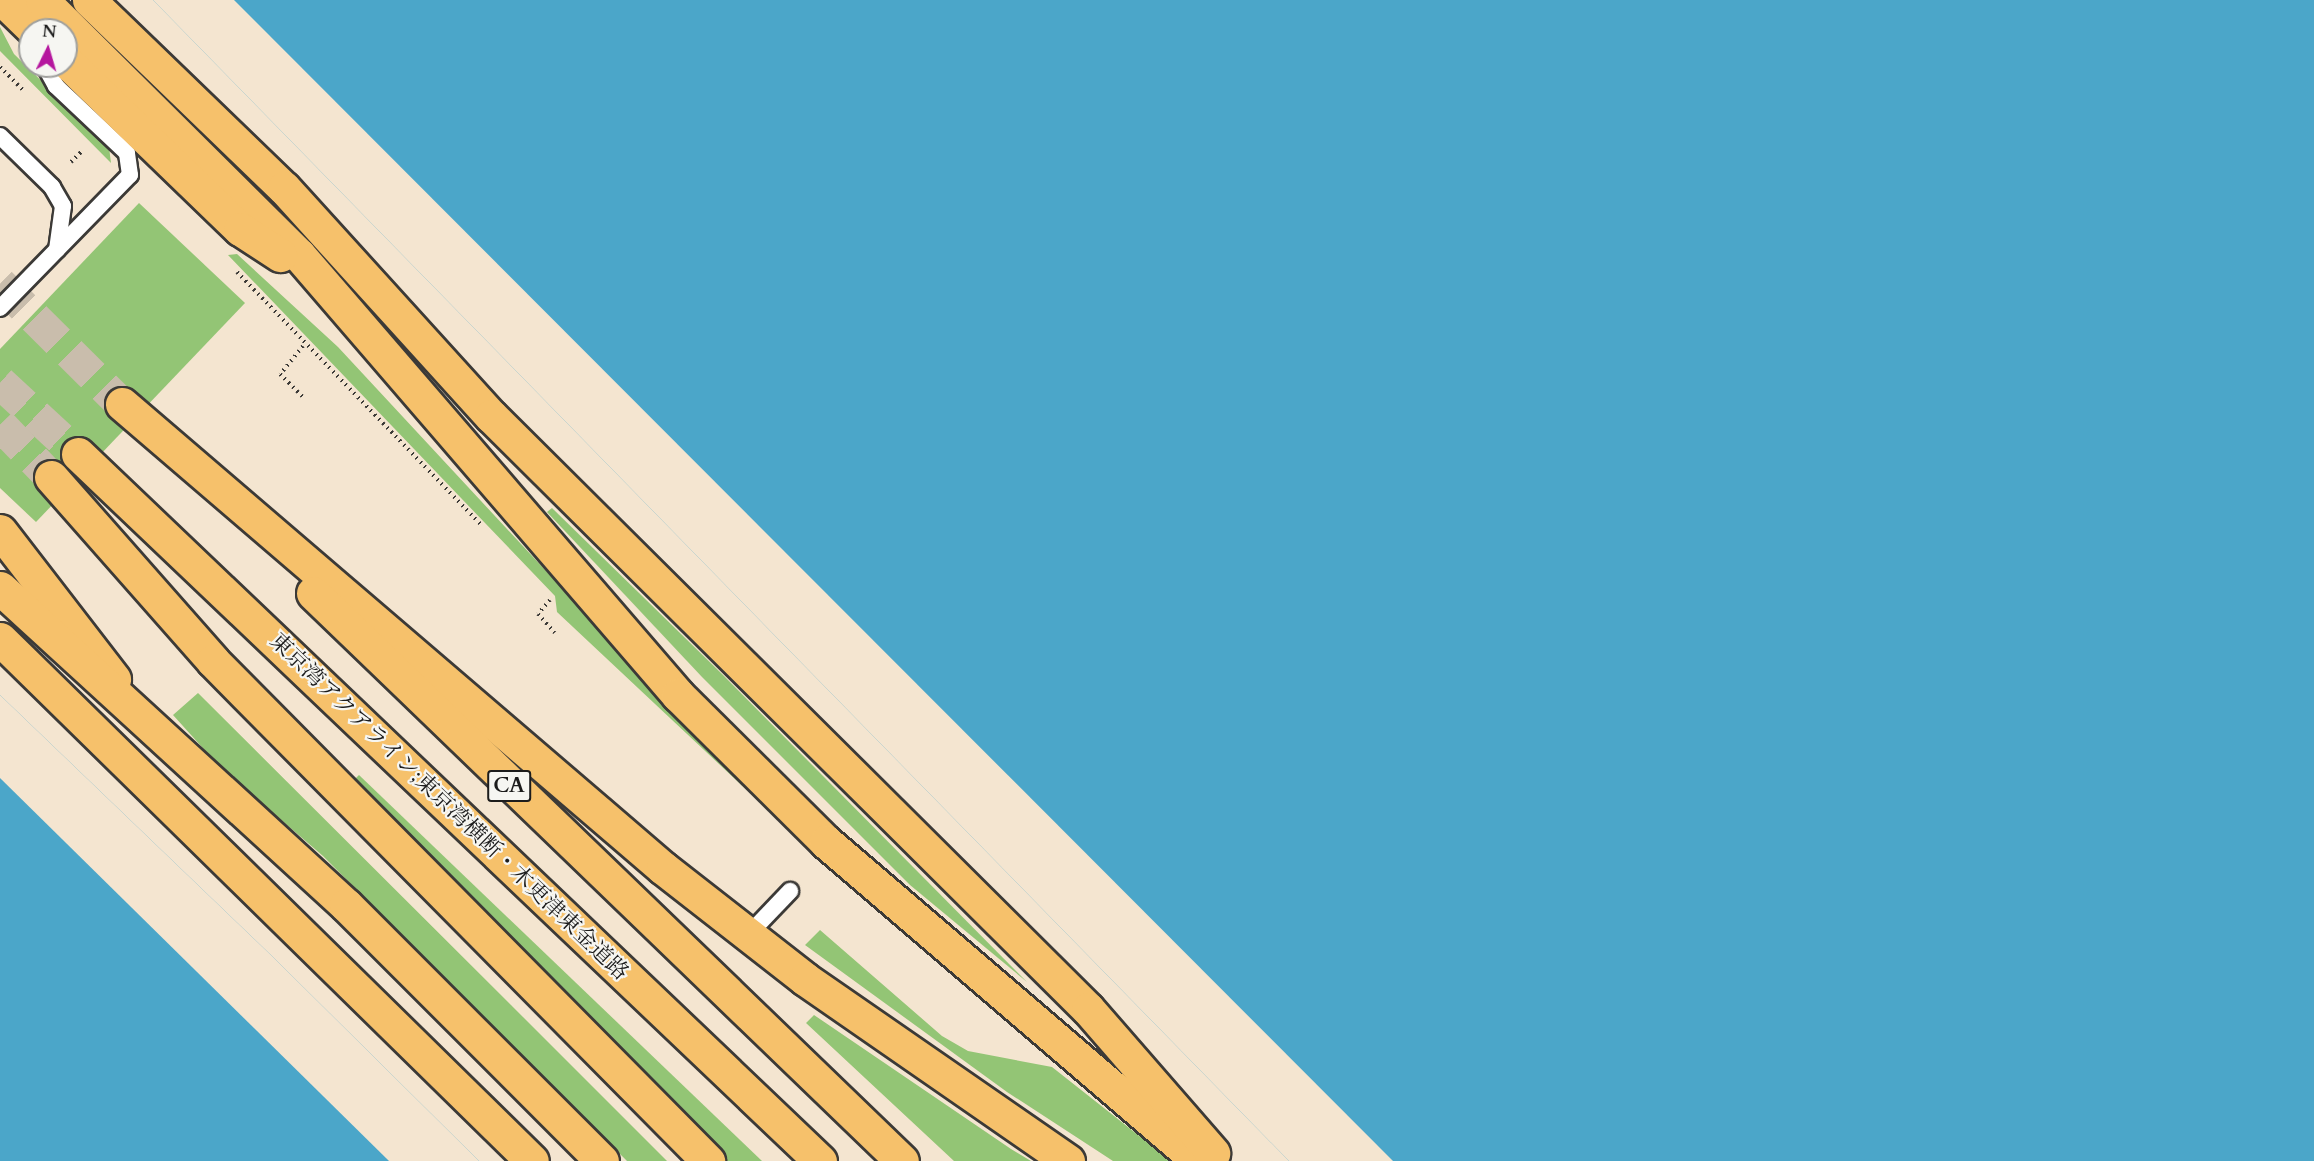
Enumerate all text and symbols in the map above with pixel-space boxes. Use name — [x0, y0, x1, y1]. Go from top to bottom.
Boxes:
north arrow — [18, 18, 78, 78]
text: N — [42, 20, 57, 44]
street label: 東京湾アクアライン;東京湾横断・木更津東金道路 — [264, 627, 634, 987]
road number: CA — [486, 768, 532, 804]

